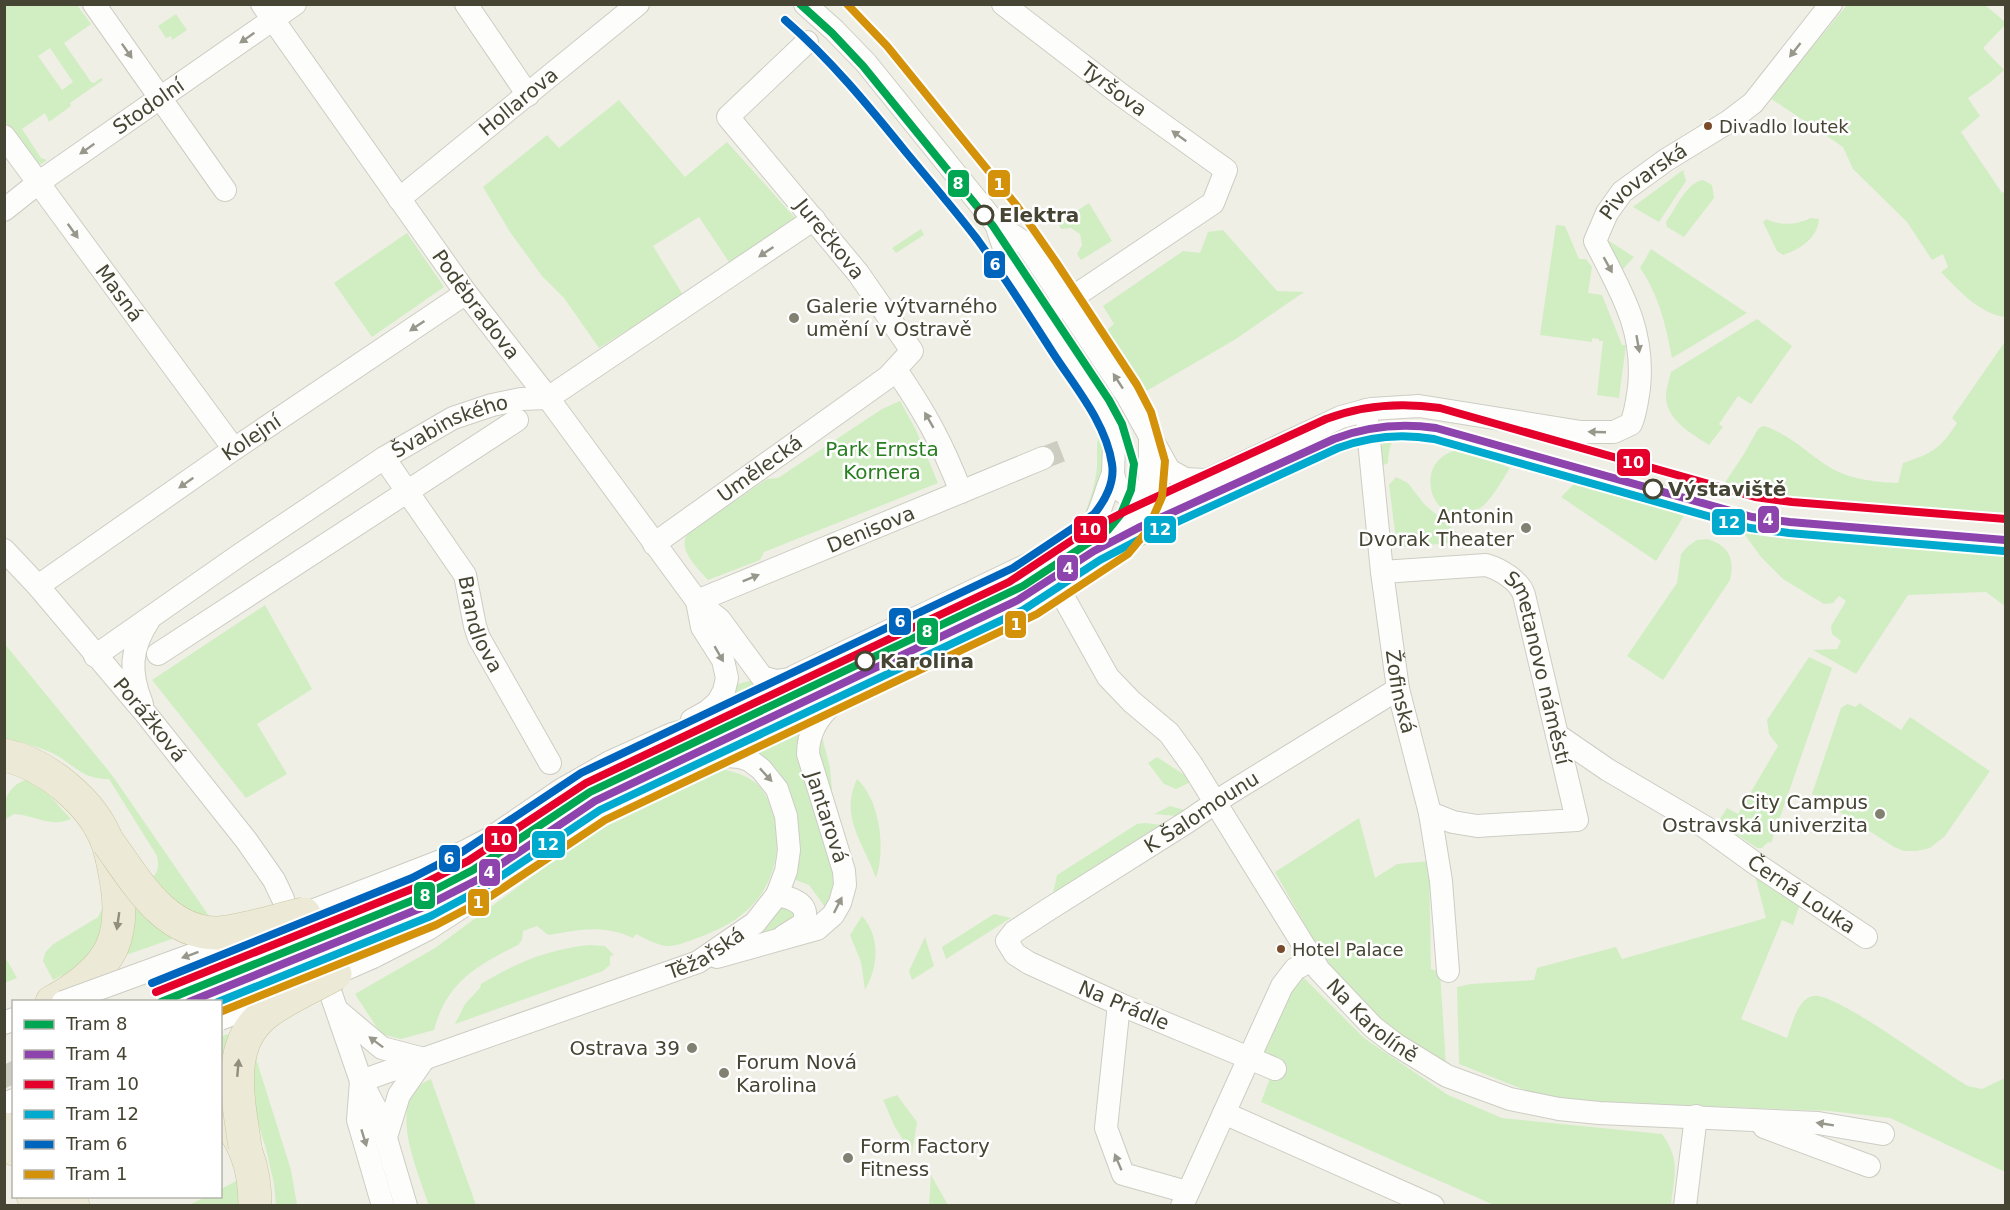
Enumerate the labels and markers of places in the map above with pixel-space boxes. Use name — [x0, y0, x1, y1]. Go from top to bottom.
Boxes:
place label: Divadlo loutek — [1719, 116, 1849, 137]
marker: Divadlo loutek — [1702, 120, 1714, 132]
place label: Elektra — [999, 203, 1079, 227]
marker: Elektra — [974, 205, 994, 225]
place label: Galerie výtvarného umění v Ostravě — [806, 294, 997, 341]
marker: Galerie výtvarného umění v Ostravě — [787, 311, 801, 325]
place label: Výstaviště — [1668, 477, 1786, 501]
marker: Výstaviště — [1643, 479, 1663, 499]
place label: Antonin Dvorak Theater — [1358, 504, 1515, 551]
marker: Antonin Dvorak Theater — [1519, 521, 1533, 535]
place label: Karolina — [880, 649, 974, 673]
marker: Karolina — [855, 651, 875, 671]
place label: City Campus Ostravská univerzita — [1662, 790, 1868, 837]
marker: City Campus Ostravská univerzita — [1873, 807, 1887, 821]
place label: Hotel Palace — [1292, 939, 1403, 960]
marker: Hotel Palace — [1275, 943, 1287, 955]
place label: Ostrava 39 — [570, 1036, 680, 1060]
marker: Ostrava 39 — [685, 1041, 699, 1055]
place label: Forum Nová Karolina — [736, 1050, 857, 1097]
marker: Forum Nová Karolina — [717, 1066, 731, 1080]
place label: Form Factory Fitness — [860, 1134, 990, 1181]
marker: Form Factory Fitness — [841, 1151, 855, 1165]

